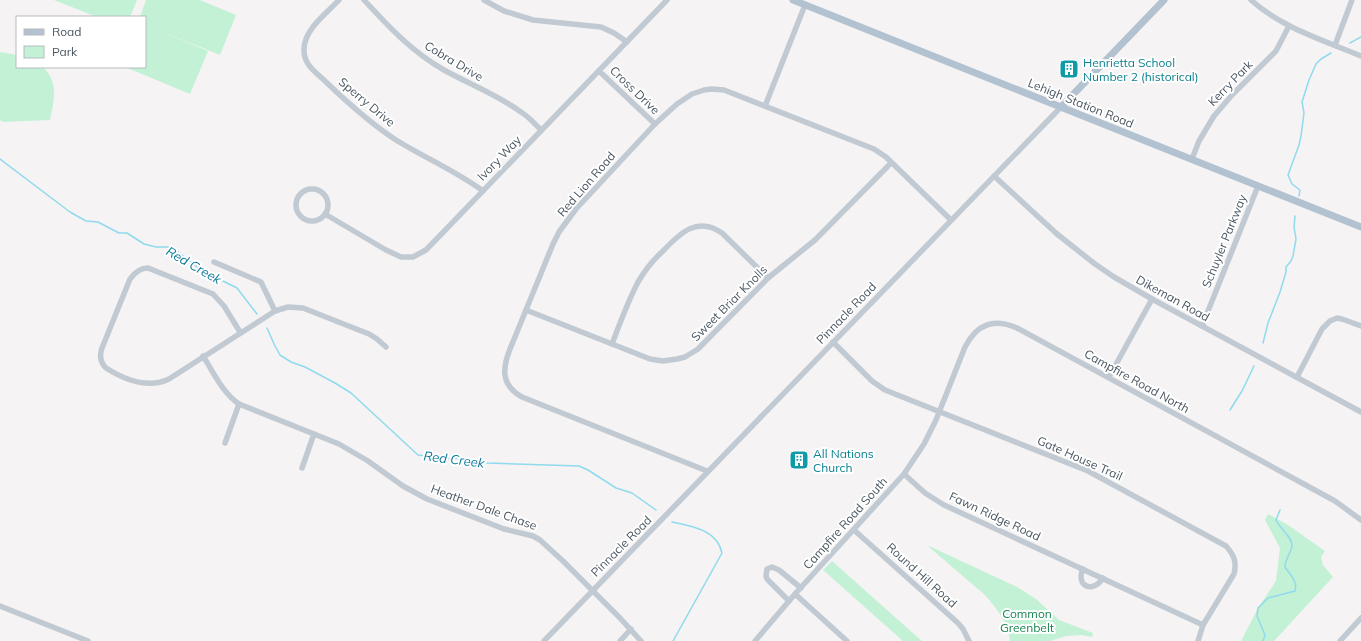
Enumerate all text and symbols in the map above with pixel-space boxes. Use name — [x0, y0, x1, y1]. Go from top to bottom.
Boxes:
legend — [16, 16, 146, 68]
text: Road — [52, 24, 81, 39]
street label: Cobra Drive — [422, 38, 486, 84]
text: Park — [52, 44, 78, 59]
place label: Henrietta School Number 2 (historical) — [1083, 55, 1199, 84]
street label: Kerry Park — [1205, 56, 1256, 109]
building icon: Henrietta School Number 2 (historical) — [1058, 58, 1080, 80]
street label: Cross Drive — [607, 63, 663, 117]
street label: Sperry Drive — [336, 74, 398, 130]
street label: Lehigh Station Road — [1026, 75, 1136, 131]
street label: Ivory Way — [474, 132, 524, 184]
street label: Red Lion Road — [554, 149, 618, 219]
street label: Schuyler Parkway — [1198, 191, 1250, 290]
water label: Red Creek — [163, 243, 225, 287]
street label: Sweet Briar Knolls — [688, 262, 770, 344]
street label: Dikeman Road — [1134, 272, 1212, 324]
street label: Pinnacle Road — [813, 279, 879, 347]
street label: Campfire Road North — [1082, 346, 1192, 416]
street label: Gate House Trail — [1035, 432, 1125, 484]
place label: All Nations Church — [813, 446, 874, 475]
water label: Red Creek — [423, 447, 486, 471]
building icon: All Nations Church — [788, 449, 810, 471]
street label: Campfire Road South — [800, 474, 890, 572]
street label: Heather Dale Chase — [429, 481, 539, 533]
street label: Fawn Ridge Road — [947, 488, 1043, 544]
street label: Pinnacle Road — [587, 512, 655, 580]
street label: Round Hill Road — [884, 539, 960, 611]
park label: Common Greenbelt — [1000, 606, 1054, 635]

